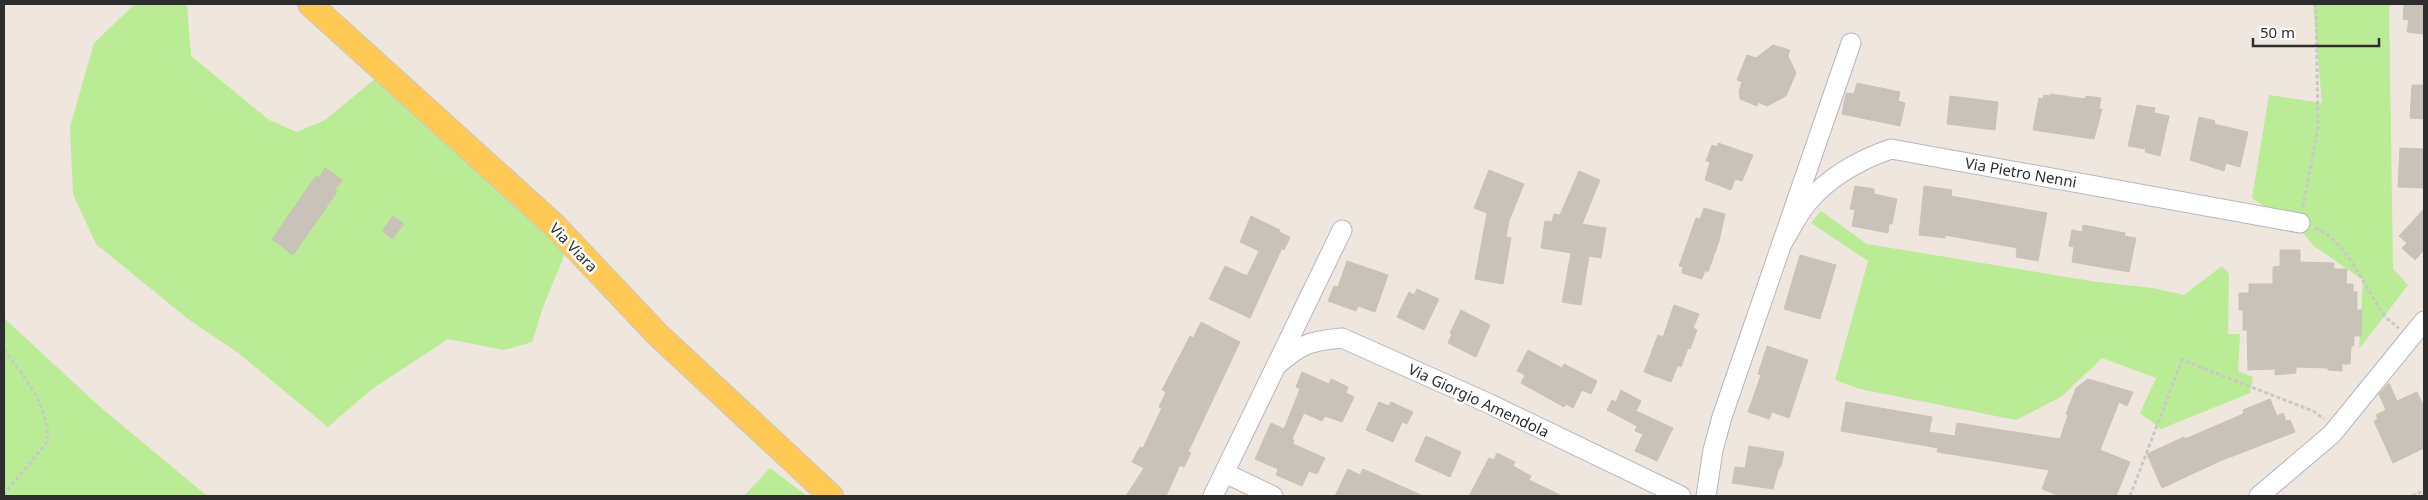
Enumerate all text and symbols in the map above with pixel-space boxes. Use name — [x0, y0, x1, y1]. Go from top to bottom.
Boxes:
scale bar — [2253, 15, 2379, 47]
text: 50 m — [2260, 22, 2295, 42]
street label: Via Pietro Nenni — [1964, 152, 2078, 192]
street label: Via Viara — [546, 218, 602, 276]
street label: Via Giorgio Amendola — [1405, 359, 1553, 441]

